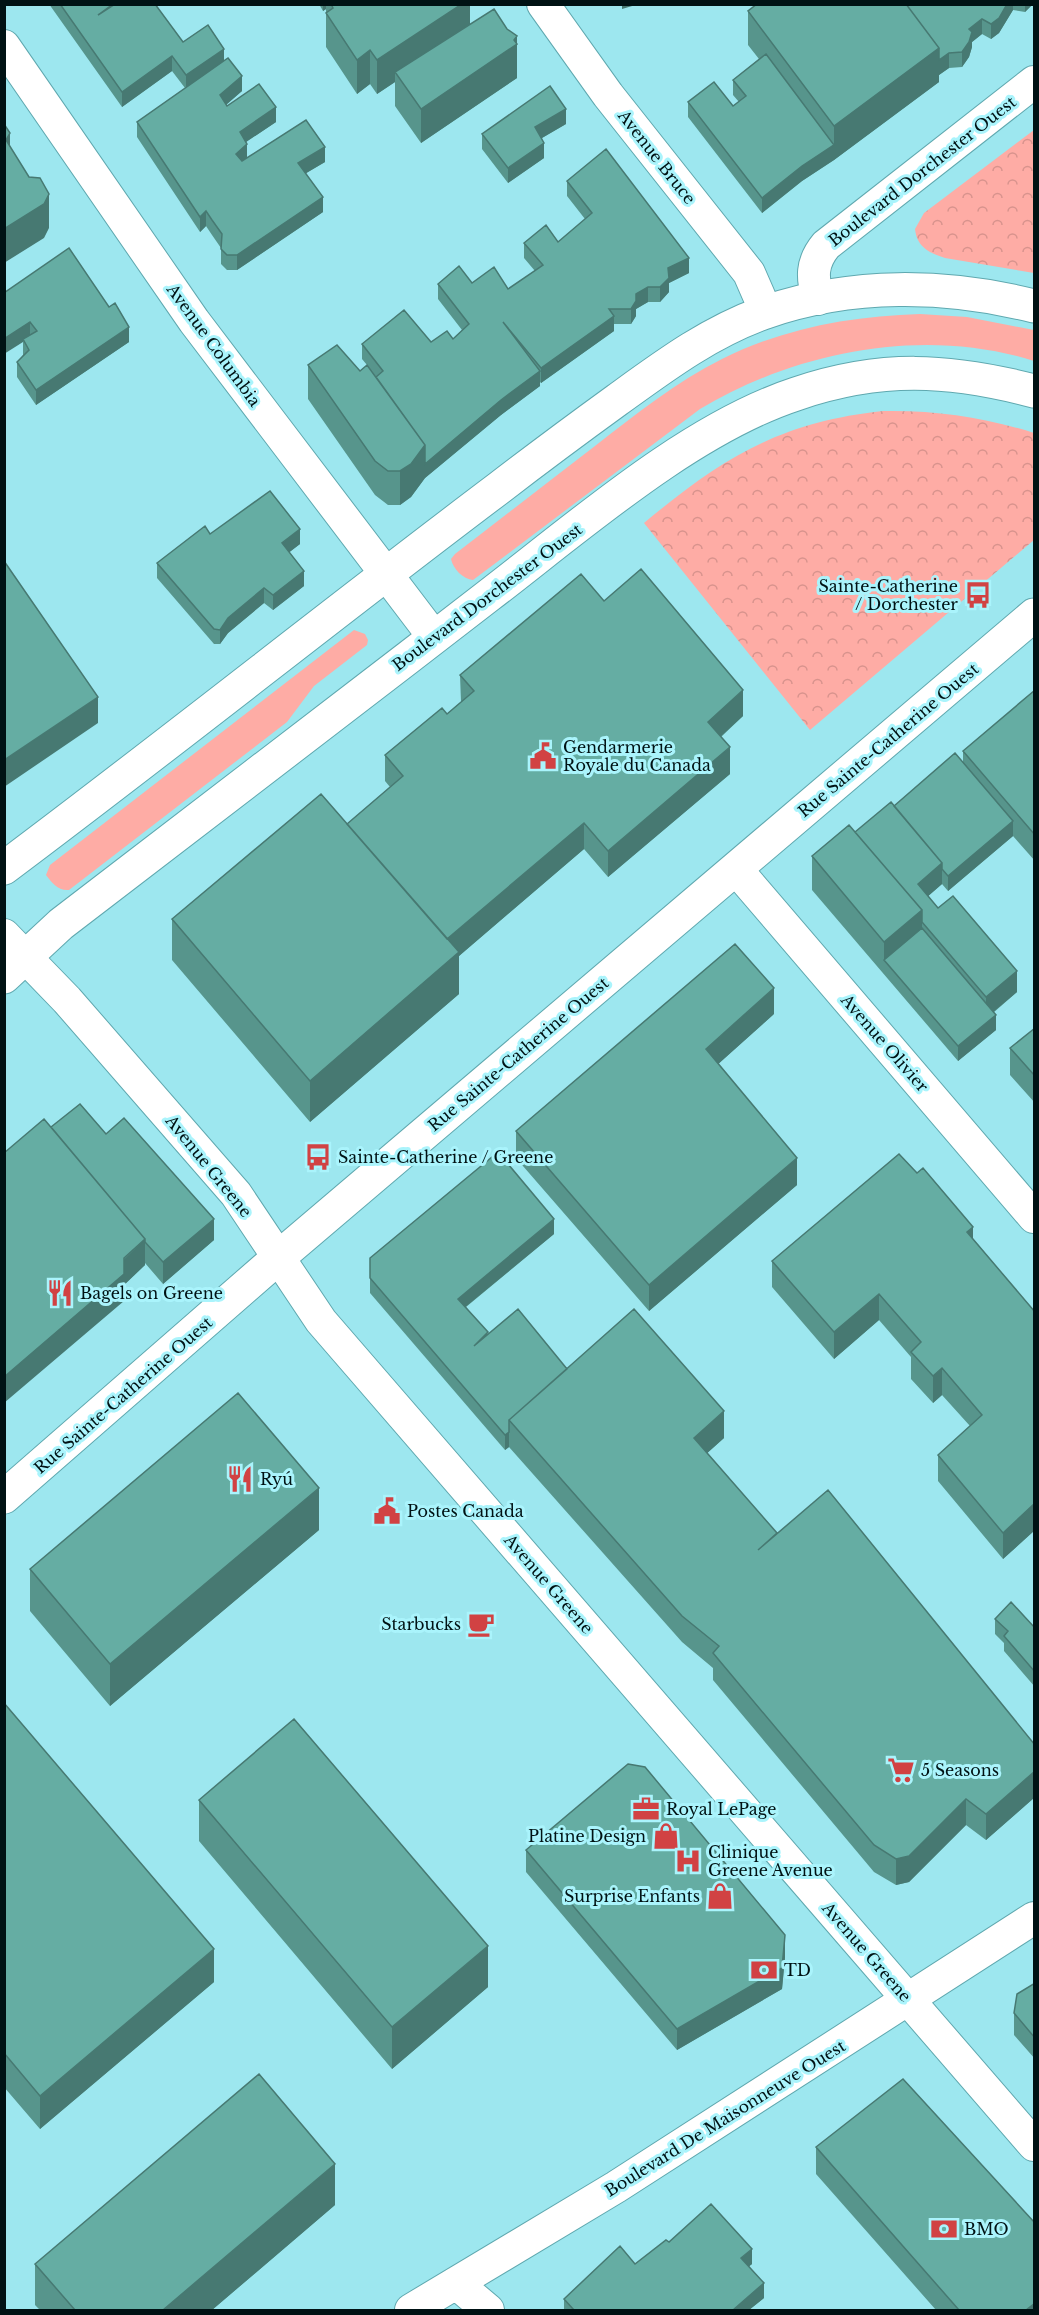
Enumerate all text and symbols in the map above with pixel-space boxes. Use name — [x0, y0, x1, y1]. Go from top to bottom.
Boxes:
street label: Boulevard Dorchester Ouest — [824, 92, 1020, 250]
street label: Avenue Bruce — [613, 105, 700, 208]
street label: Avenue Columbia — [162, 279, 265, 410]
street label: Boulevard Dorchester Ouest — [388, 519, 586, 675]
place label: Sainte-Catherine / Dorchester — [819, 576, 958, 614]
bus stop icon: Sainte-Catherine / Dorchester — [963, 580, 993, 610]
street label: Rue Sainte-Catherine Ouest — [794, 659, 982, 821]
place label: Gendarmerie Royale du Canada — [563, 737, 711, 775]
public building icon: Gendarmerie Royale du Canada — [528, 741, 558, 771]
street label: Rue Sainte-Catherine Ouest — [424, 973, 612, 1135]
street label: Avenue Olivier — [836, 989, 933, 1096]
street label: Avenue Greene — [161, 1110, 256, 1221]
bus stop icon: Sainte-Catherine / Greene — [303, 1142, 333, 1172]
place label: Sainte-Catherine / Greene — [338, 1147, 553, 1167]
restaurant icon: Bagels on Greene — [45, 1278, 75, 1308]
place label: Bagels on Greene — [80, 1283, 223, 1303]
street label: Rue Sainte-Catherine Ouest — [30, 1312, 216, 1478]
restaurant icon: Ryú — [225, 1464, 255, 1494]
place label: Ryú — [260, 1469, 293, 1489]
public building icon: Postes Canada — [372, 1496, 402, 1526]
place label: Postes Canada — [407, 1501, 524, 1521]
street label: Avenue Greene — [500, 1529, 598, 1638]
cafe icon: Starbucks — [466, 1609, 496, 1639]
place label: Starbucks — [381, 1614, 461, 1634]
supermarket icon: 5 Seasons — [886, 1755, 916, 1785]
place label: 5 Seasons — [921, 1760, 999, 1780]
office icon: Royal LePage — [631, 1794, 661, 1824]
place label: Royal LePage — [666, 1799, 776, 1819]
shop icon: Platine Design — [651, 1821, 681, 1851]
place label: Platine Design — [528, 1826, 646, 1846]
place label: Clinique Greene Avenue — [708, 1842, 833, 1880]
hospital icon: Clinique Greene Avenue — [673, 1846, 703, 1876]
shop icon: Surprise Enfants — [705, 1881, 735, 1911]
place label: Surprise Enfants — [564, 1886, 700, 1906]
street label: Avenue Greene — [818, 1897, 916, 2006]
bank icon: TD — [749, 1955, 779, 1985]
place label: TD — [784, 1960, 811, 1980]
street label: Boulevard De Maisonneuve Ouest — [601, 2035, 849, 2201]
bank icon: BMO — [929, 2214, 959, 2244]
place label: BMO — [964, 2219, 1009, 2239]

